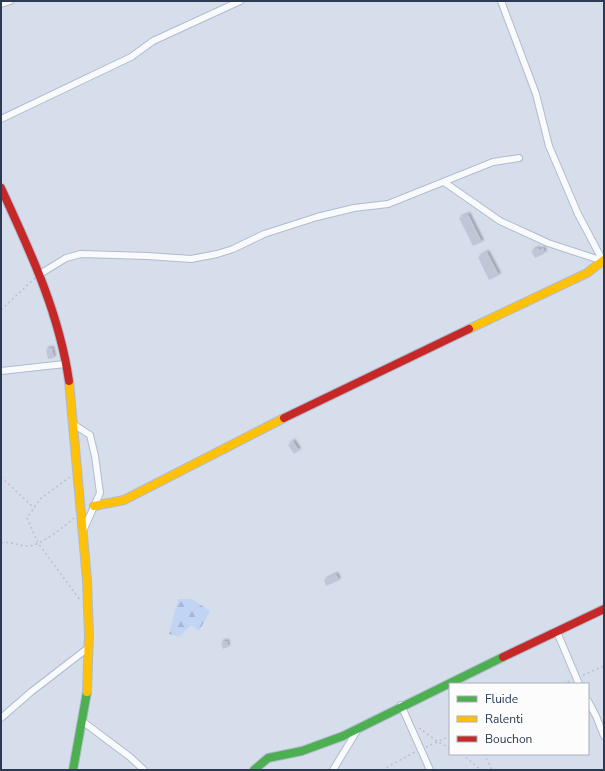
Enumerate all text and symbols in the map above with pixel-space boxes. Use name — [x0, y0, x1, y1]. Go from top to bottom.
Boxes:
legend — [449, 683, 589, 755]
text: Fluide — [485, 691, 518, 707]
text: Ralenti — [485, 711, 523, 727]
text: Bouchon — [485, 731, 532, 747]

